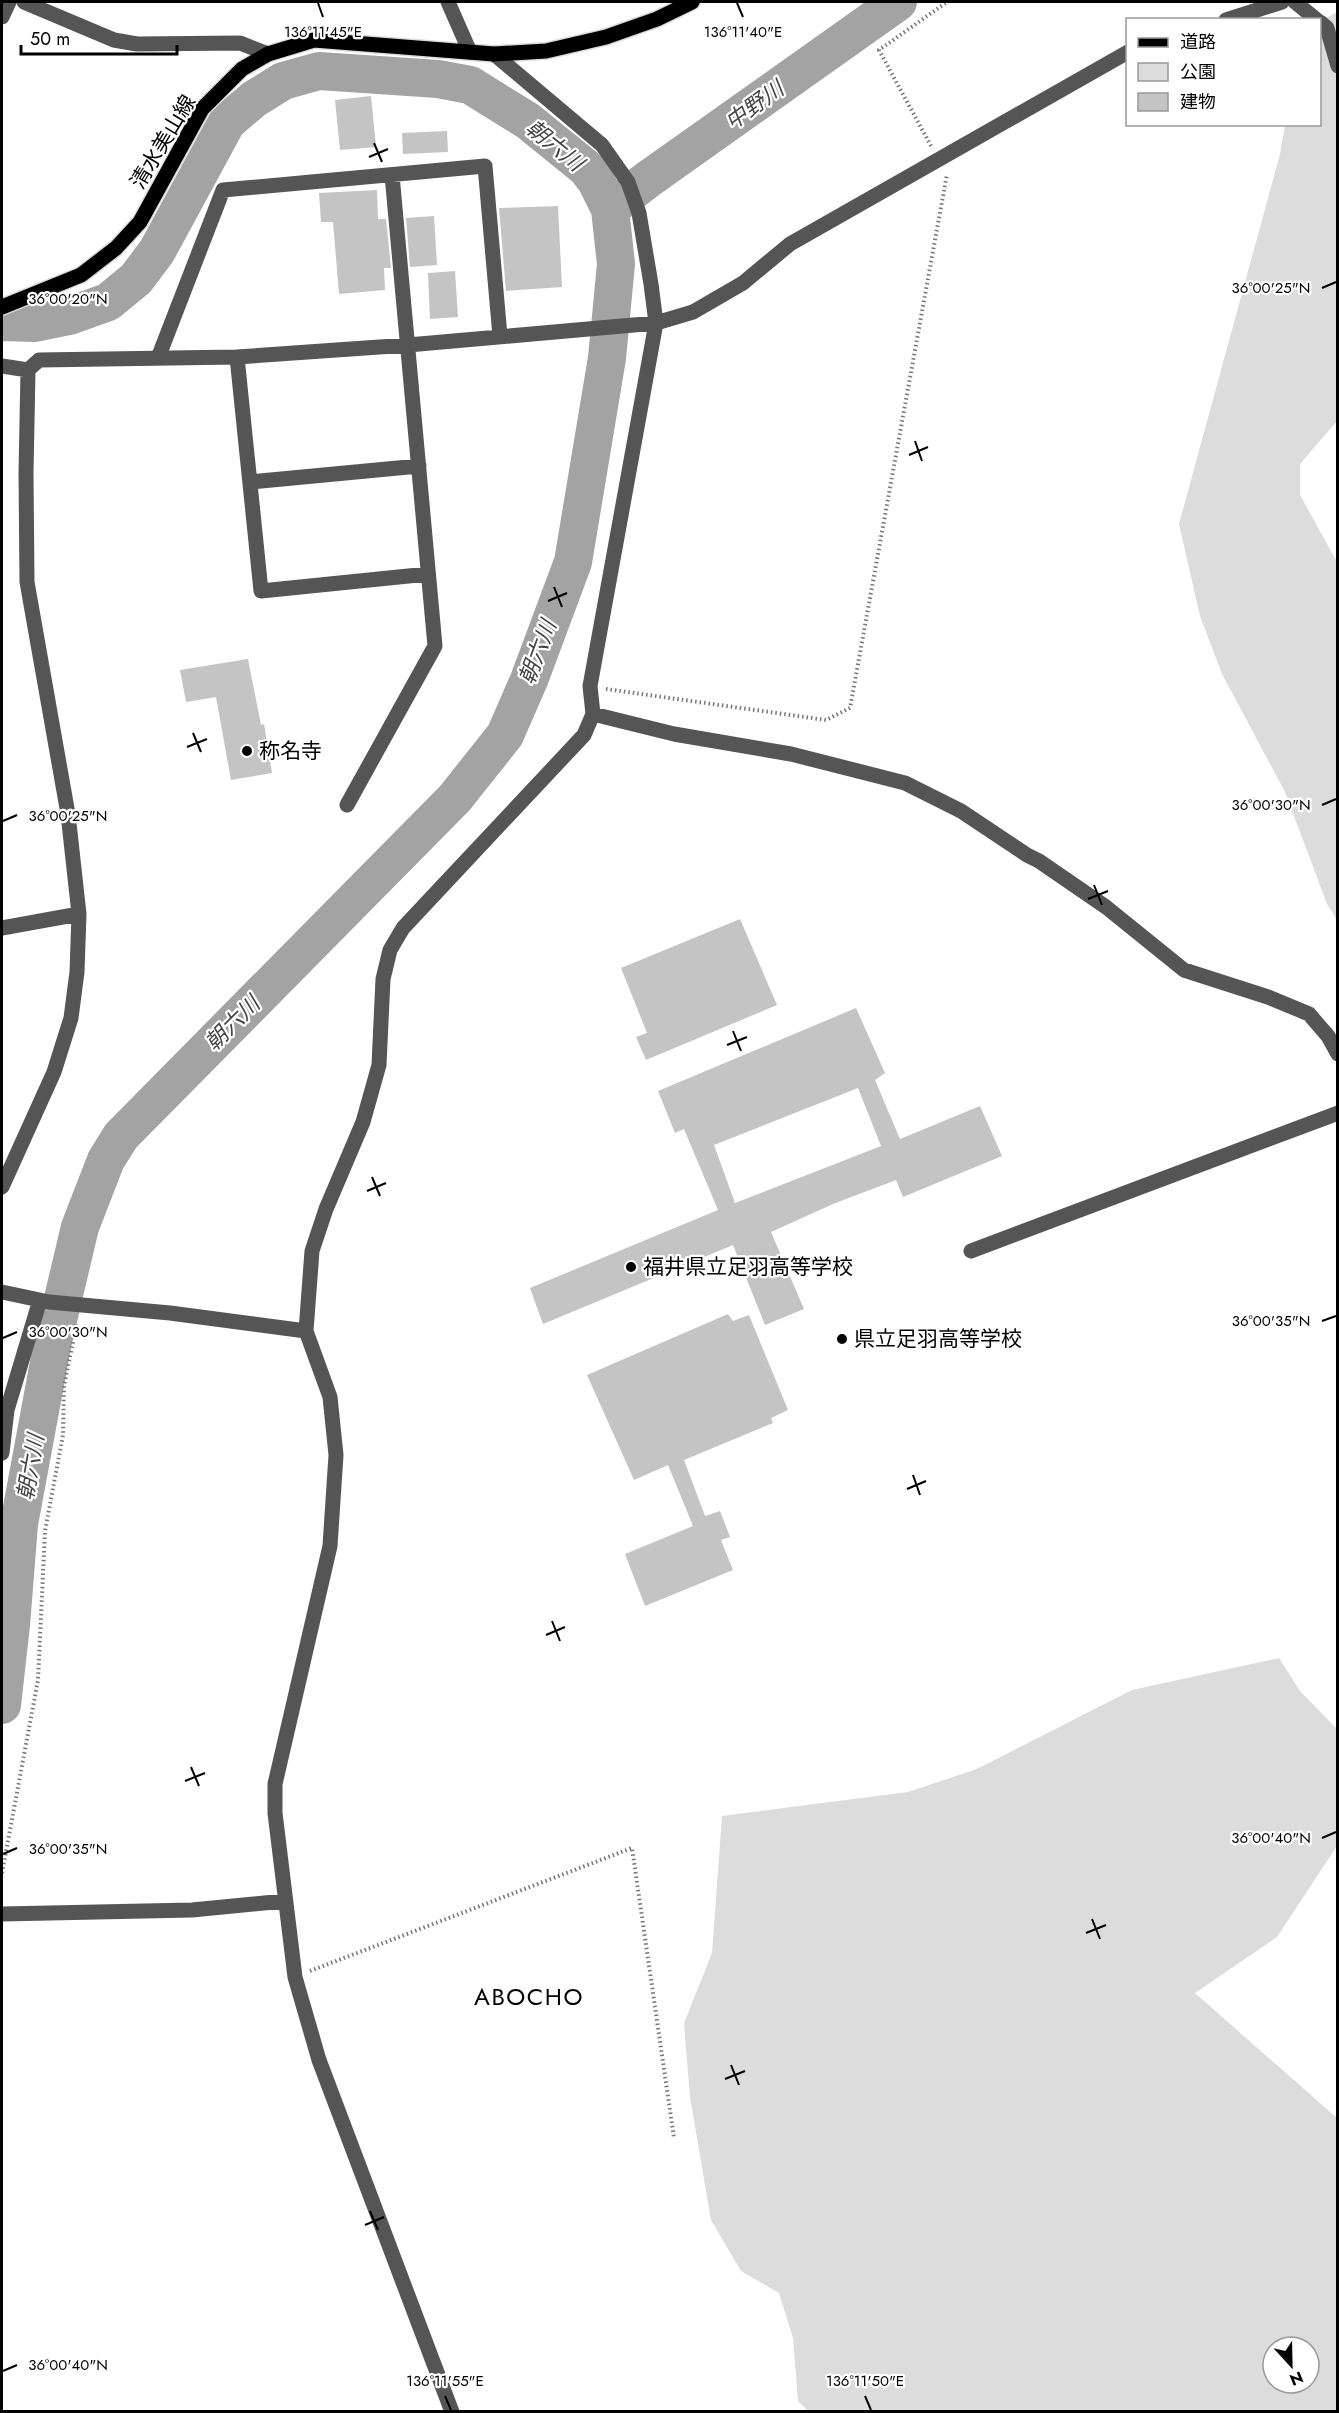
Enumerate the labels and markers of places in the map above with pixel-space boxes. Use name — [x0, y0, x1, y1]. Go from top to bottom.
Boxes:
place label: 称名寺 — [259, 736, 322, 766]
marker: 称名寺 — [240, 744, 254, 758]
place label: 福井県立足羽高等学校 — [643, 1252, 853, 1282]
marker: 福井県立足羽高等学校 — [624, 1260, 638, 1274]
place label: 県立足羽高等学校 — [854, 1324, 1022, 1354]
marker: 県立足羽高等学校 — [835, 1332, 849, 1346]

